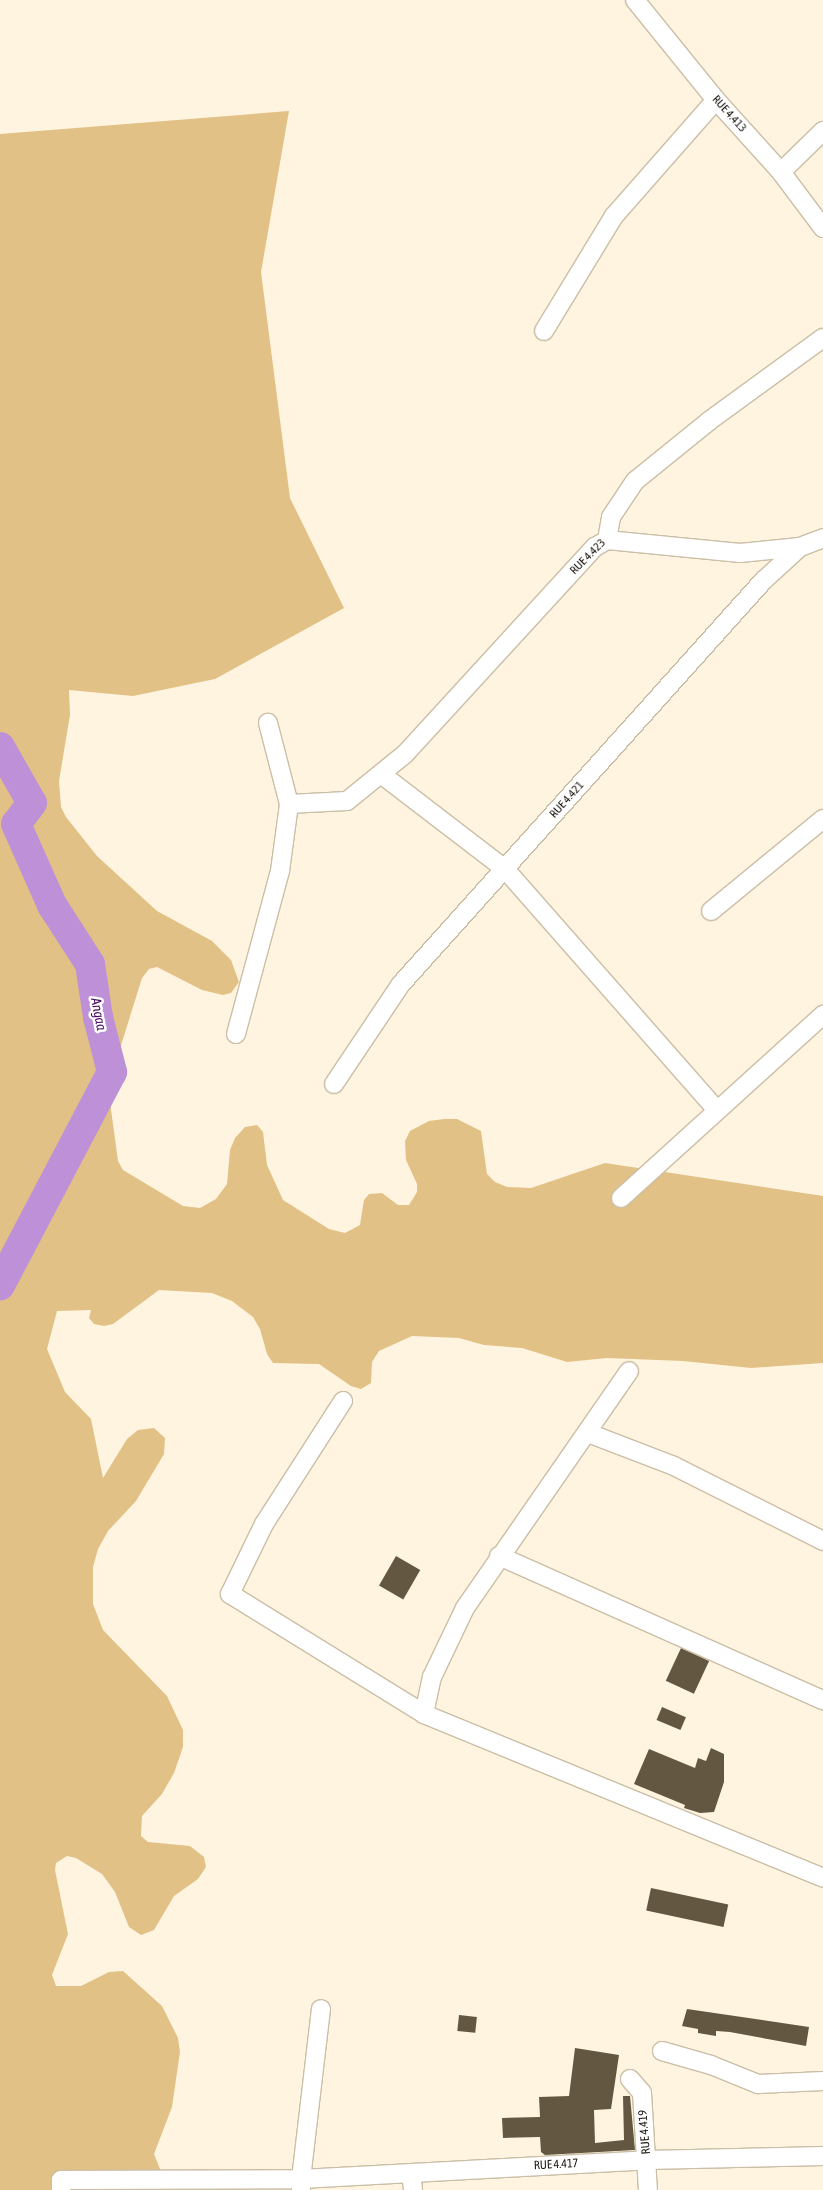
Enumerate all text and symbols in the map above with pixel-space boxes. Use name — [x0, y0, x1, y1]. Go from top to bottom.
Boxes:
street label: RUE 4.413 — [709, 93, 749, 135]
street label: RUE 4.423 — [567, 536, 609, 578]
street label: RUE 4.421 — [547, 779, 587, 821]
water label: Angaa — [88, 996, 110, 1032]
street label: RUE 4.419 — [636, 2109, 654, 2155]
street label: RUE 4.417 — [533, 2157, 579, 2173]

